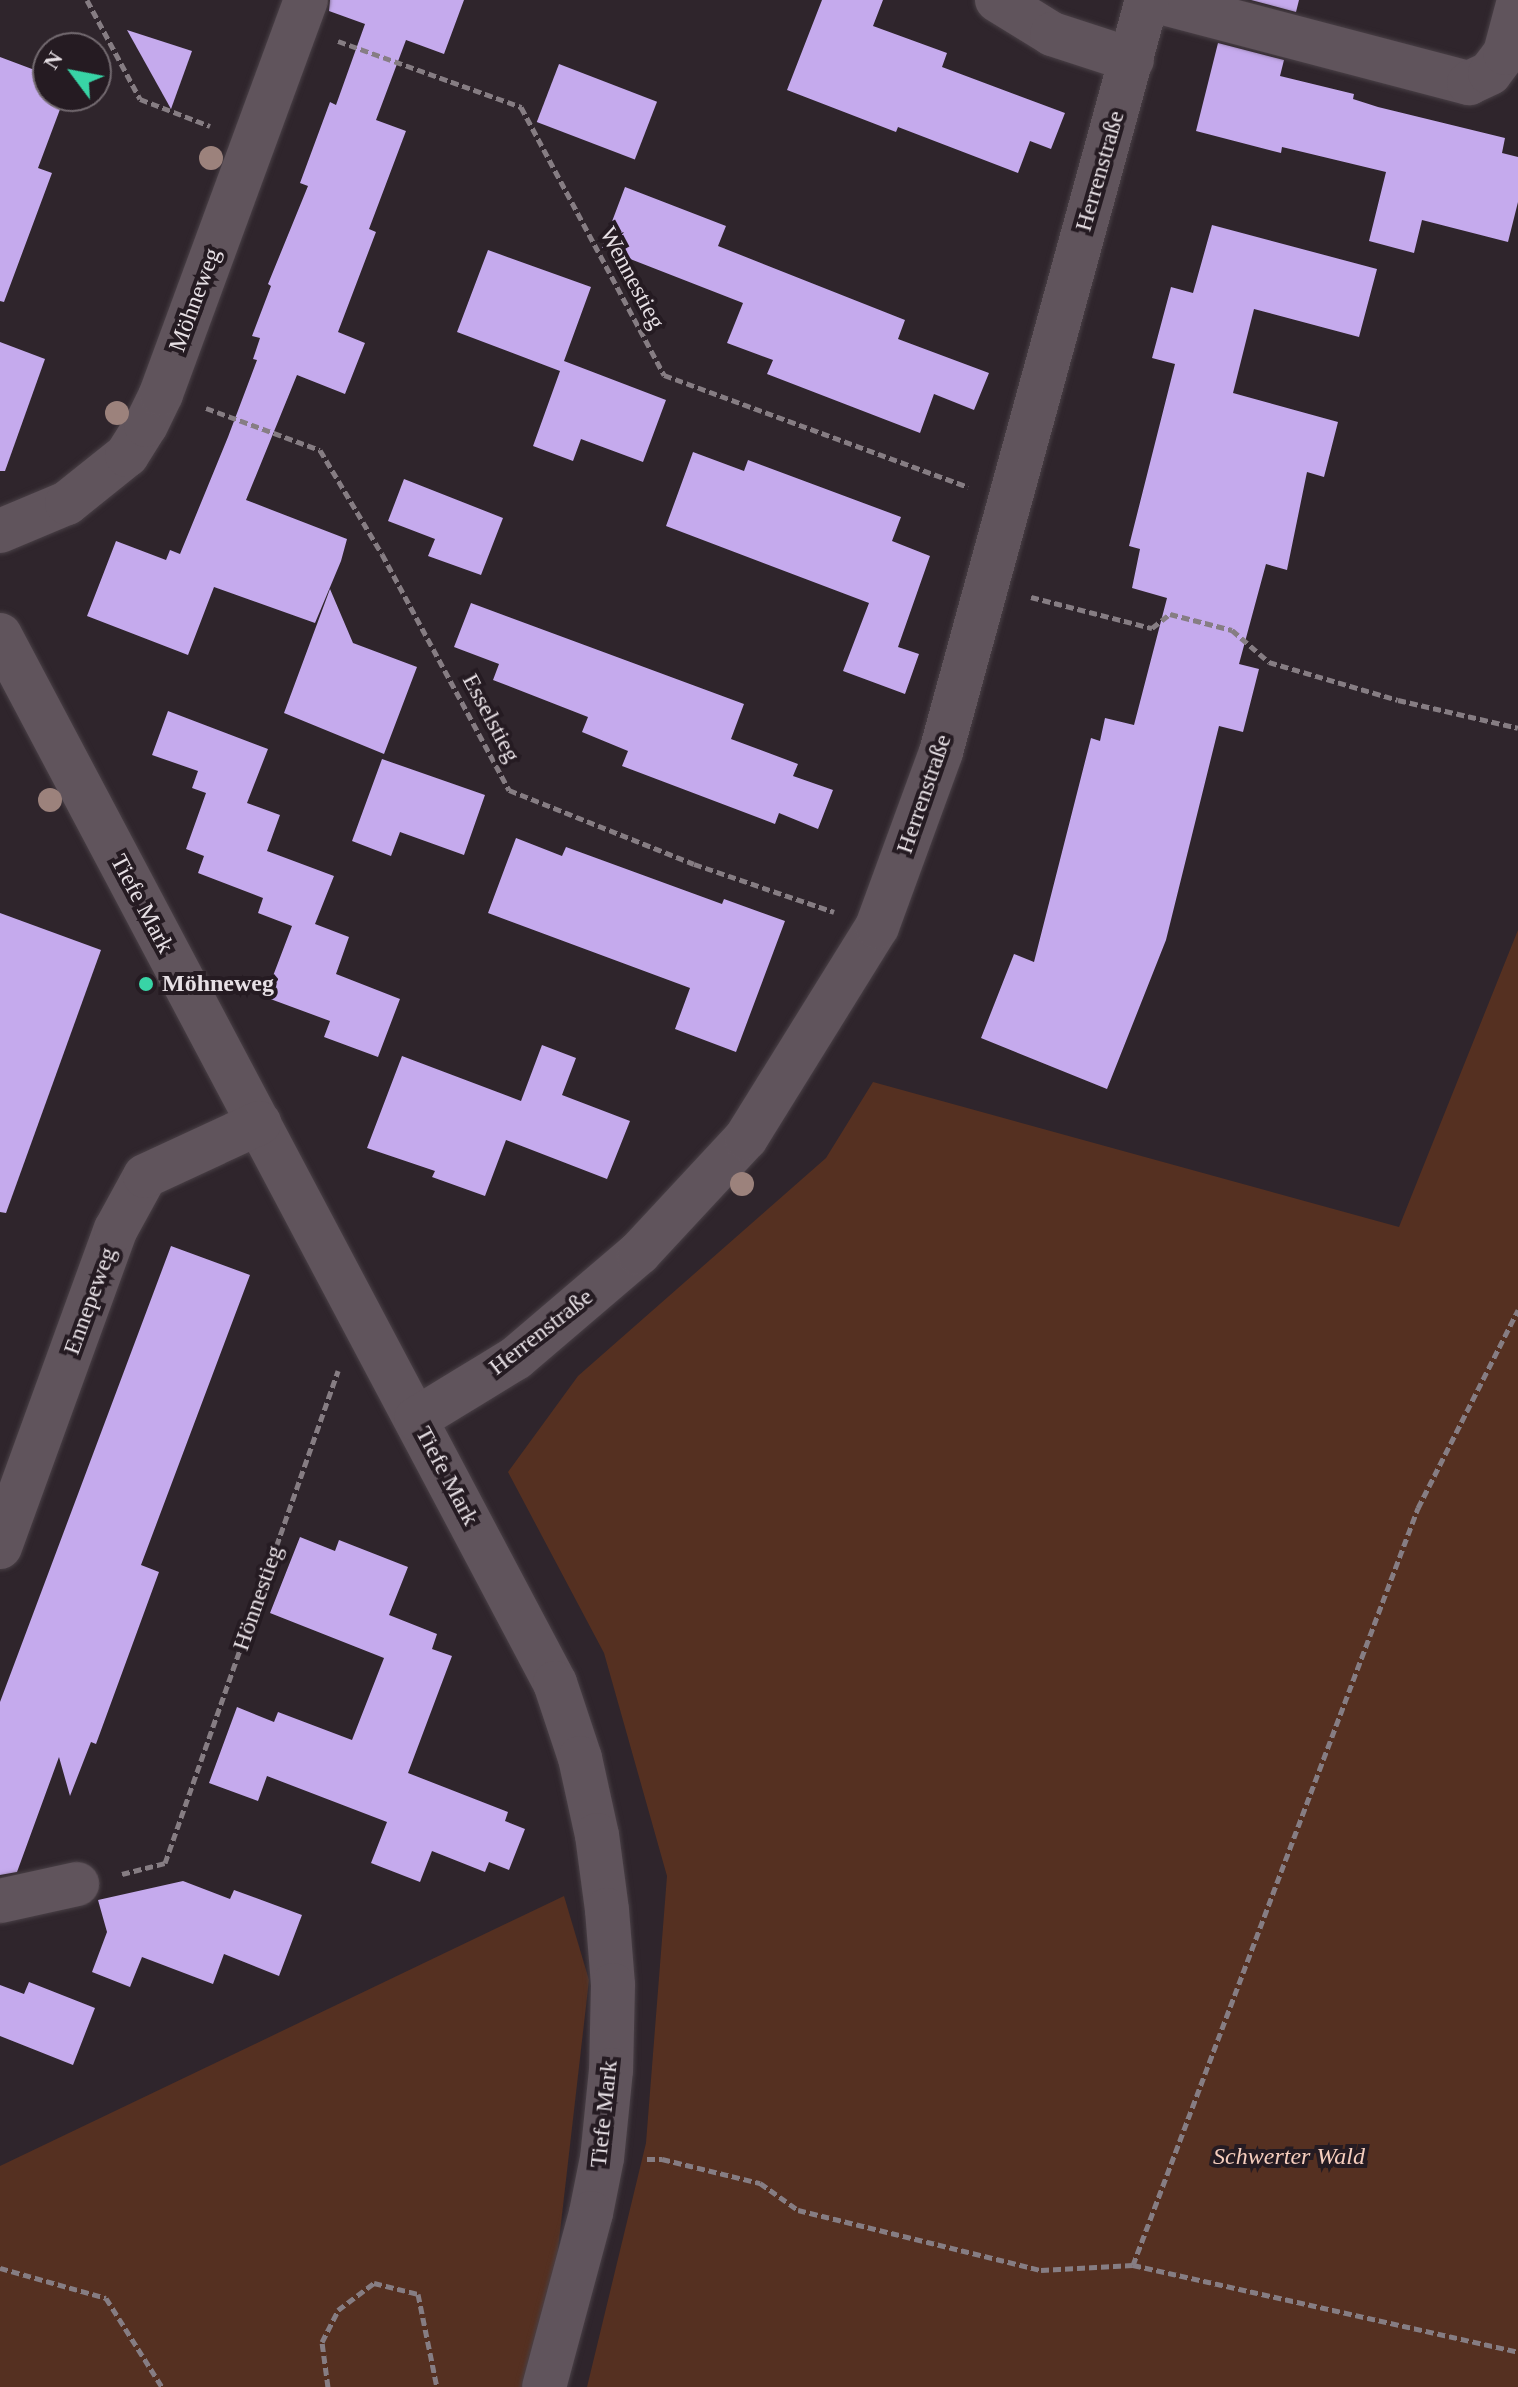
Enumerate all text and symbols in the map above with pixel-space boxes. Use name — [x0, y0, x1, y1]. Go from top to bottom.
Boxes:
north arrow — [32, 32, 112, 112]
text: N — [38, 47, 68, 73]
street label: Herrenstraße — [1069, 107, 1131, 235]
street label: Wennestieg — [593, 222, 671, 334]
street label: Möhneweg — [163, 244, 227, 356]
street label: Esselstieg — [456, 669, 526, 767]
street label: Herrenstraße — [890, 731, 958, 857]
street label: Tiefe Mark — [104, 850, 180, 958]
place label: Möhneweg — [162, 970, 274, 998]
marker: Möhneweg — [137, 975, 155, 993]
street label: Ennepeweg — [57, 1243, 123, 1359]
street label: Herrenstraße — [483, 1283, 599, 1381]
street label: Tiefe Mark — [409, 1422, 485, 1530]
street label: Hönnestieg — [227, 1542, 289, 1654]
street label: Tiefe Mark — [584, 2059, 624, 2169]
park label: Schwerter Wald — [1213, 2143, 1365, 2171]

